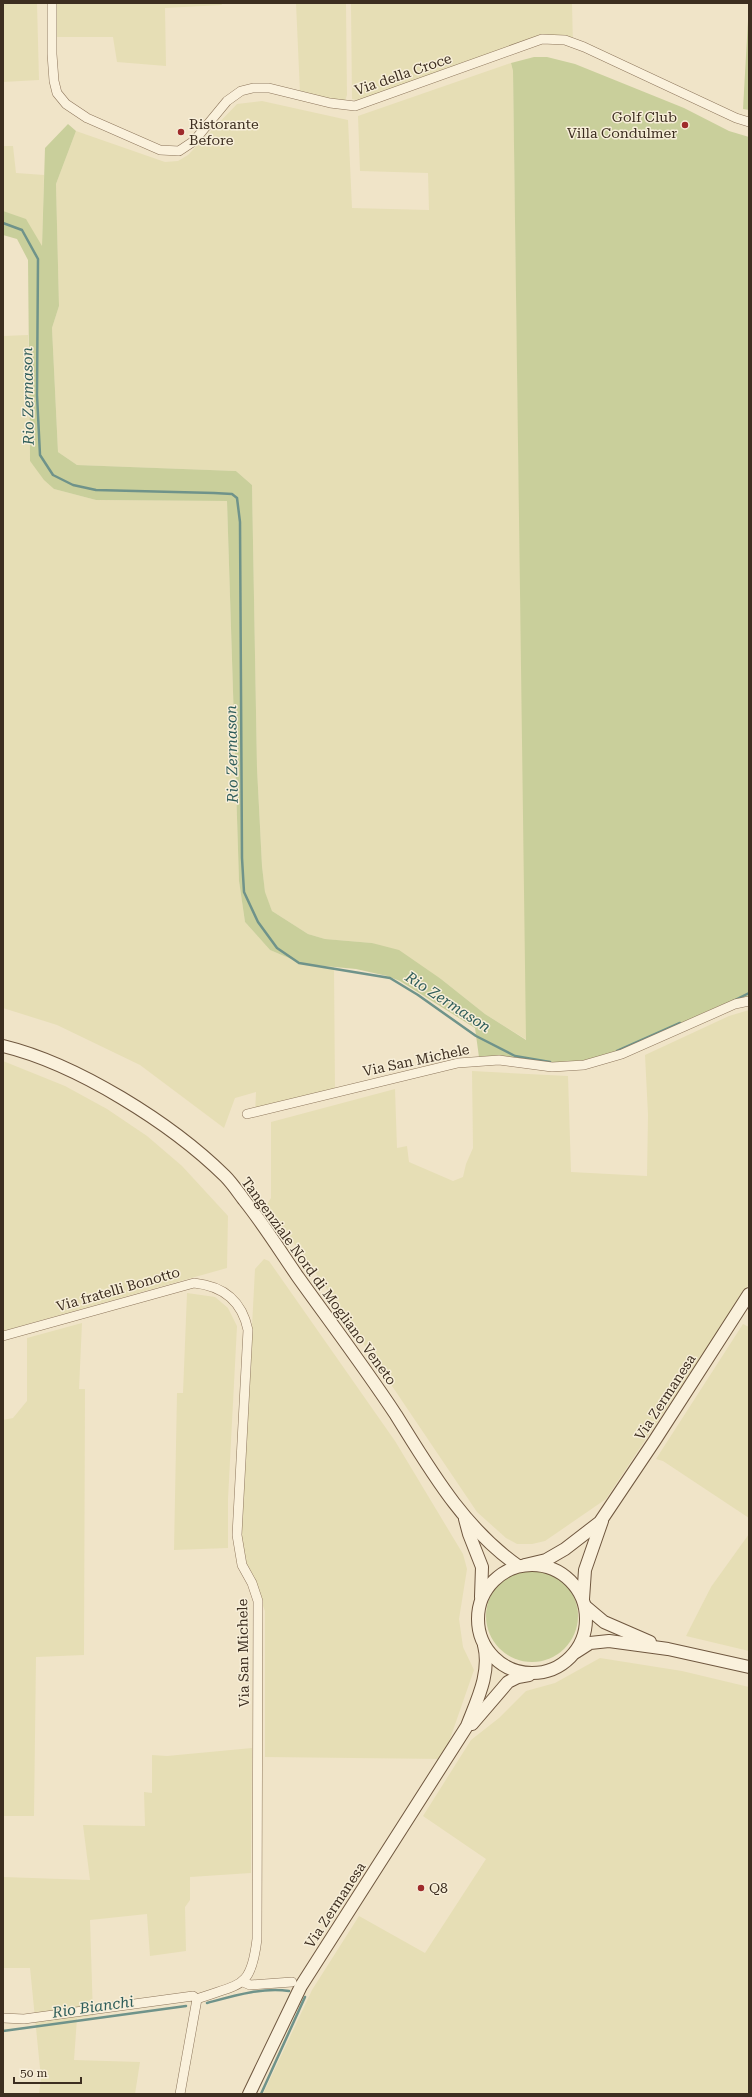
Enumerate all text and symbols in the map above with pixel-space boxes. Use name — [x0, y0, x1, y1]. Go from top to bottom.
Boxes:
street label: Via della Croce — [352, 50, 454, 98]
place label: Golf Club Villa Condulmer — [567, 109, 677, 141]
place label: Ristorante Before — [189, 116, 259, 148]
marker: Golf Club Villa Condulmer — [680, 120, 690, 130]
marker: Ristorante Before — [176, 127, 186, 137]
water label: Rio Zermason — [18, 347, 38, 446]
water label: Rio Zermason — [222, 705, 242, 804]
water label: Rio Zermason — [401, 967, 494, 1036]
street label: Via San Michele — [361, 1041, 471, 1079]
street label: Tangenziale Nord di Mogliano Veneto — [238, 1174, 400, 1388]
street label: Via fratelli Bonotto — [54, 1264, 182, 1314]
street label: Via Zermanesa — [631, 1351, 699, 1443]
street label: Via San Michele — [234, 1598, 252, 1707]
street label: Via Zermanesa — [301, 1859, 369, 1951]
place label: Q8 — [429, 1880, 448, 1896]
marker: Q8 — [416, 1883, 426, 1893]
water label: Rio Bianchi — [50, 1992, 135, 2022]
scale bar — [14, 2059, 81, 2085]
text: 50 m — [20, 2066, 47, 2080]

